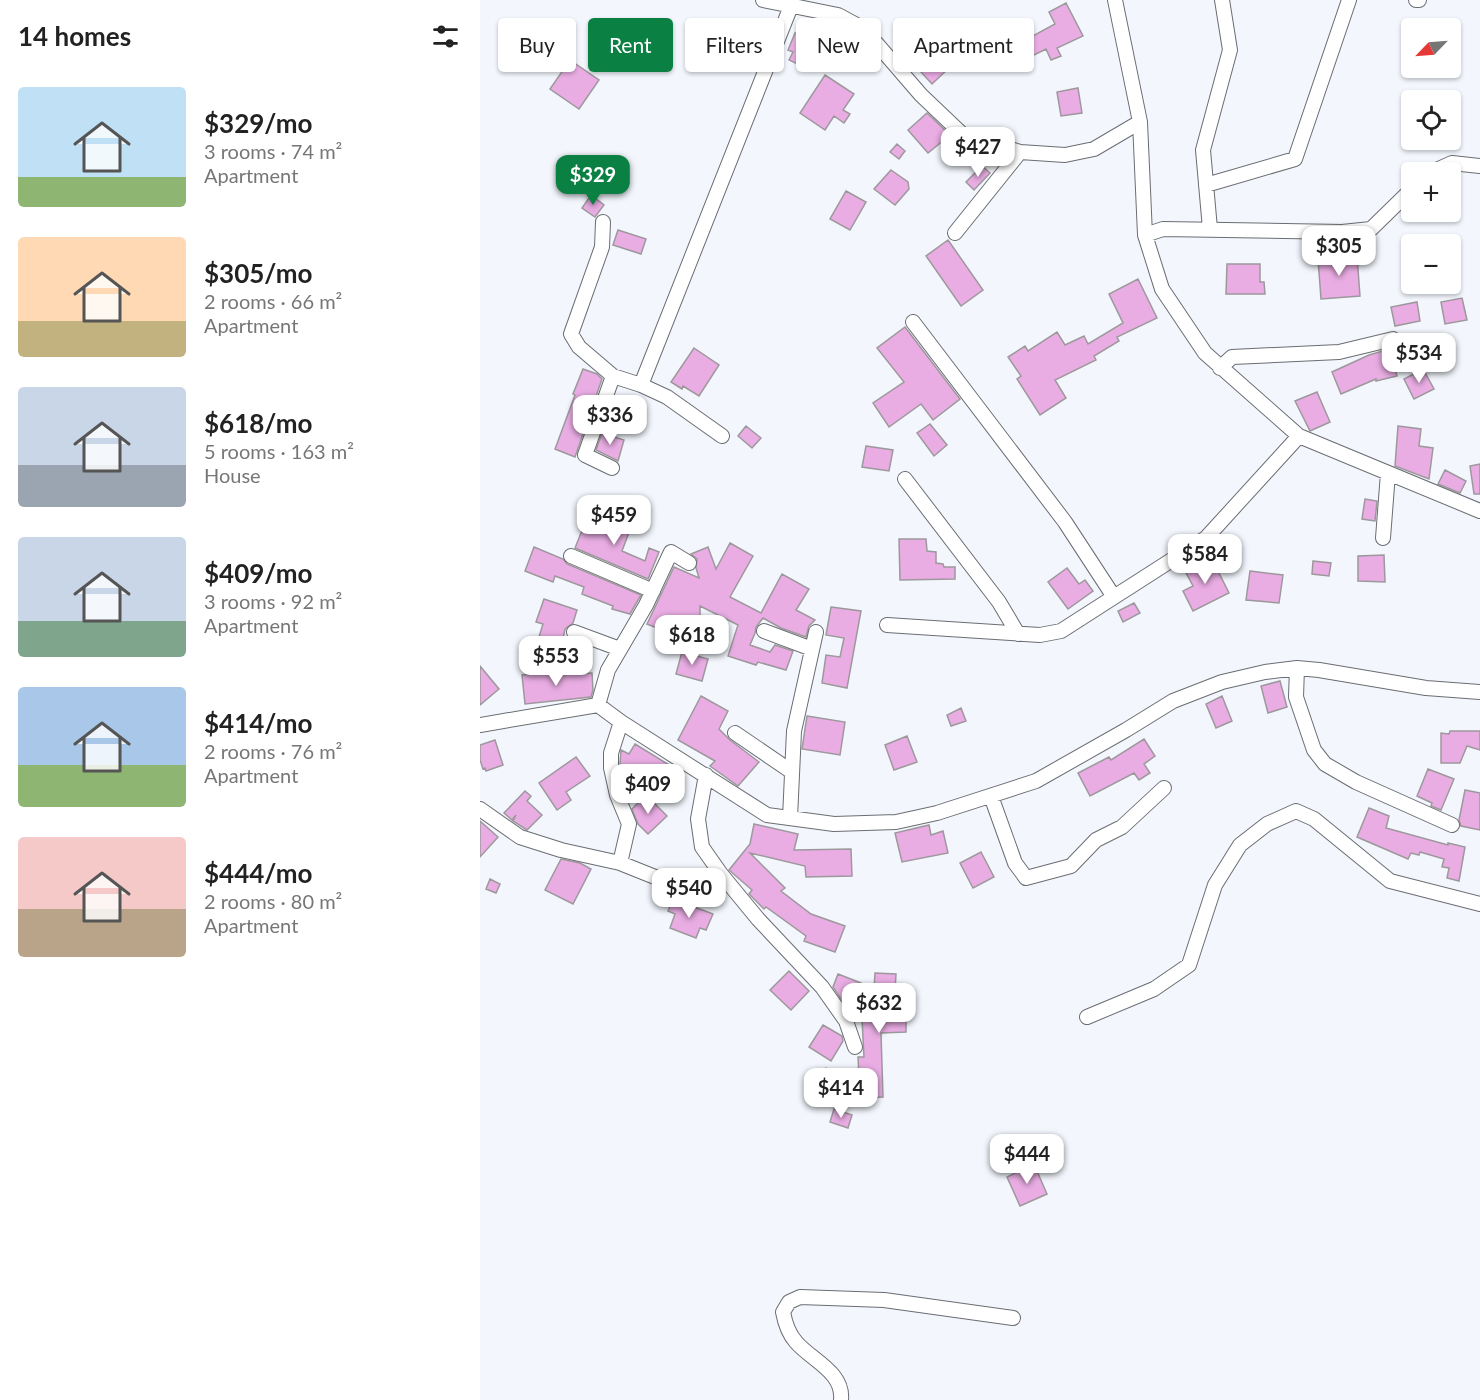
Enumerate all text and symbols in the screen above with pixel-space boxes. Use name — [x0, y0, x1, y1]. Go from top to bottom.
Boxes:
chip: Buy — [498, 18, 576, 72]
chip: Rent — [588, 18, 673, 72]
chip: Filters — [685, 18, 784, 72]
chip: New — [796, 18, 881, 72]
chip: Apartment — [893, 18, 1034, 72]
north arrow — [1401, 18, 1461, 78]
map controls — [1401, 18, 1461, 294]
text: 14 homes — [18, 20, 131, 52]
icon: filters — [429, 20, 462, 53]
button: locate — [1401, 90, 1461, 150]
text: $329/mo — [204, 107, 312, 139]
icon: home — [66, 111, 138, 183]
pin: $427 — [942, 127, 1014, 178]
text: $427 — [955, 134, 1001, 158]
text: 3 rooms · 74 m² — [204, 139, 342, 163]
pin: $329 — [557, 155, 629, 206]
text: $329 — [570, 162, 616, 186]
button: + — [1401, 162, 1461, 222]
text: Apartment — [204, 163, 298, 187]
pin: $305 — [1303, 226, 1375, 277]
text: $305 — [1316, 233, 1362, 257]
button: − — [1401, 234, 1461, 294]
text: $305/mo — [204, 257, 312, 289]
icon: home — [66, 261, 138, 333]
text: 2 rooms · 66 m² — [204, 289, 342, 313]
text: Apartment — [204, 313, 298, 337]
pin: $534 — [1383, 333, 1455, 384]
text: $534 — [1396, 340, 1442, 364]
pin: $336 — [574, 395, 646, 446]
text: $336 — [587, 402, 633, 426]
text: $618/mo — [204, 407, 312, 439]
icon: home — [66, 411, 138, 483]
text: 5 rooms · 163 m² — [204, 439, 354, 463]
text: House — [204, 463, 261, 487]
pin: $459 — [578, 495, 650, 546]
text: $459 — [591, 502, 637, 526]
pin: $584 — [1169, 534, 1241, 585]
text: $584 — [1182, 541, 1228, 565]
text: $409/mo — [204, 557, 312, 589]
icon: home — [66, 561, 138, 633]
text: 3 rooms · 92 m² — [204, 589, 342, 613]
text: Apartment — [204, 613, 298, 637]
pin: $618 — [656, 615, 728, 666]
text: $618 — [669, 622, 715, 646]
pin: $553 — [520, 636, 592, 687]
text: $553 — [533, 643, 579, 667]
text: $414/mo — [204, 707, 312, 739]
icon: home — [66, 711, 138, 783]
text: 2 rooms · 76 m² — [204, 739, 342, 763]
text: Apartment — [204, 763, 298, 787]
pin: $409 — [612, 764, 684, 815]
text: $409 — [625, 771, 671, 795]
text: $444/mo — [204, 857, 312, 889]
icon: home — [66, 861, 138, 933]
pin: $540 — [653, 868, 725, 919]
text: $540 — [666, 875, 712, 899]
text: 2 rooms · 80 m² — [204, 889, 342, 913]
text: Apartment — [204, 913, 298, 937]
pin: $632 — [843, 983, 915, 1034]
text: $632 — [856, 990, 902, 1014]
pin: $414 — [805, 1068, 877, 1119]
text: $414 — [818, 1075, 864, 1099]
pin: $444 — [991, 1134, 1063, 1185]
text: $444 — [1004, 1141, 1050, 1165]

